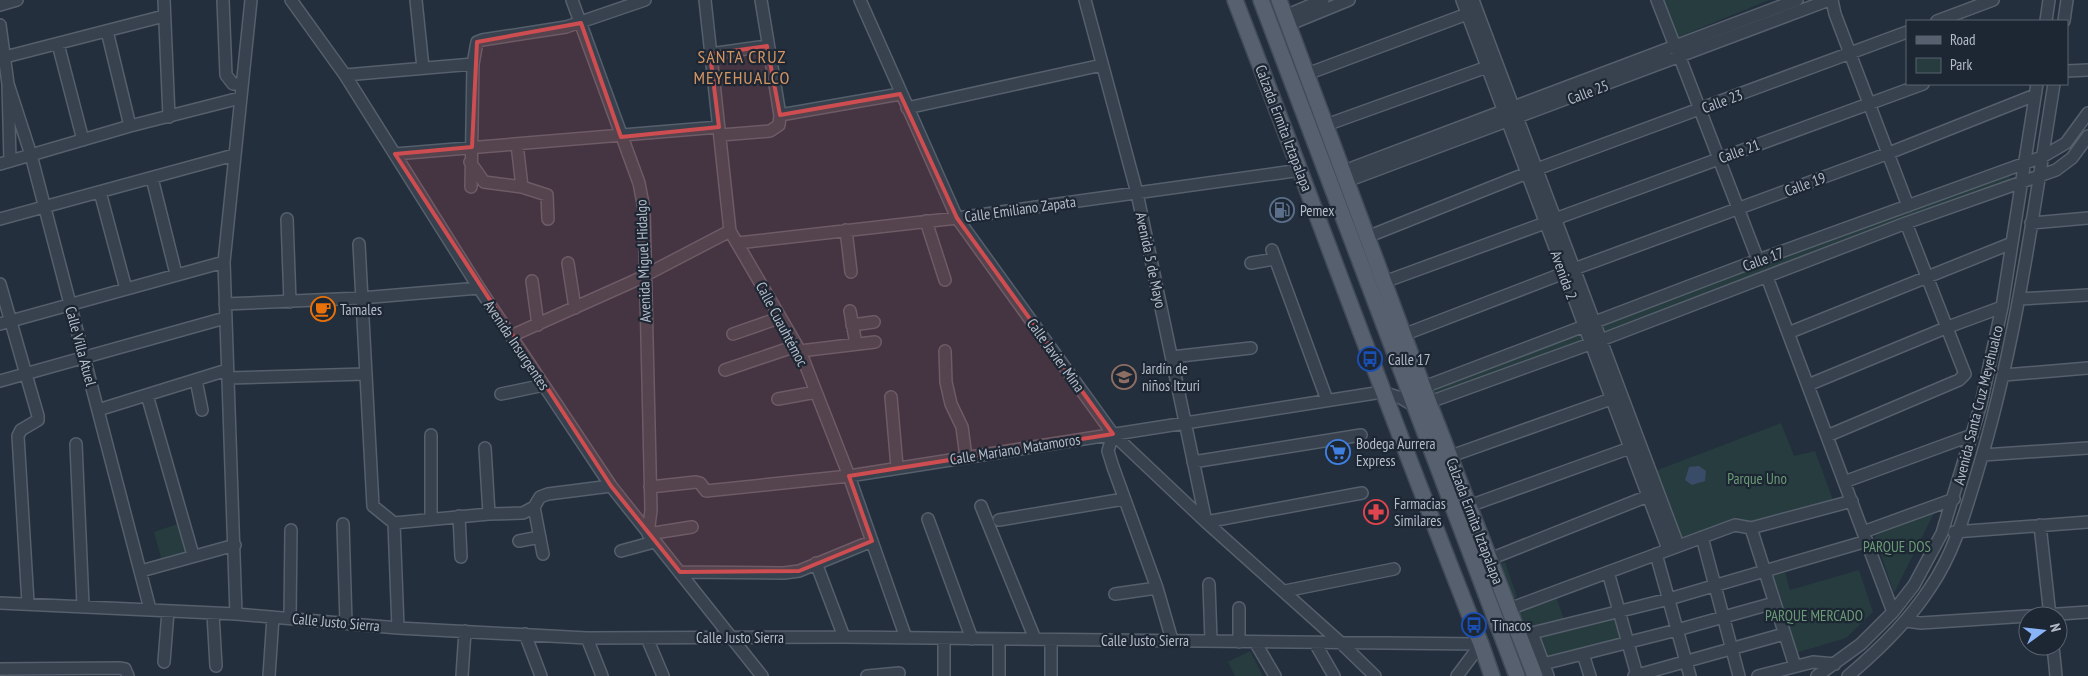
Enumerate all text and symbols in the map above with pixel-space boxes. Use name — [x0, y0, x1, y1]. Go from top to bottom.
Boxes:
legend — [1906, 20, 2068, 85]
text: Road — [1950, 30, 1976, 49]
district label: SANTA CRUZ MEYEHUALCO — [694, 45, 790, 89]
text: Park — [1950, 55, 1972, 74]
street label: Calzada Ermita Iztapalapa — [1251, 62, 1317, 194]
street label: Calle 25 — [1565, 76, 1611, 108]
street label: Calle 23 — [1699, 85, 1745, 117]
street label: Calle 21 — [1716, 135, 1762, 167]
street label: Calle 19 — [1782, 168, 1828, 200]
street label: Calle Emiliano Zapata — [963, 192, 1077, 226]
fuel station icon: Pemex — [1269, 197, 1295, 223]
street label: Avenida Miguel Hidalgo — [631, 199, 655, 323]
place label: Pemex — [1300, 201, 1334, 220]
street label: Avenida 5 de Mayo — [1132, 210, 1170, 310]
street label: Calle 17 — [1740, 243, 1786, 275]
street label: Avenida 2 — [1546, 248, 1582, 302]
street label: Calle Cuauhtémoc — [752, 278, 813, 370]
cafe icon: Tamales — [310, 296, 336, 322]
street label: Avenida Insurgentes — [480, 296, 554, 394]
place label: Tamales — [340, 300, 382, 319]
street label: Calle Villa Atuel — [61, 304, 101, 388]
street label: Calle Javier Mina — [1023, 314, 1089, 396]
street label: Avenida Santa Cruz Meyehualco — [1949, 323, 2007, 487]
bus stop icon: Calle 17 — [1357, 346, 1383, 372]
place label: Calle 17 — [1388, 350, 1431, 369]
place label: Jardín de niños Itzuri — [1141, 359, 1200, 395]
school or university icon: Jardín de niños Itzuri — [1111, 364, 1137, 390]
street label: Calle Mariano Matamoros — [948, 429, 1082, 469]
place label: Bodega Aurrera Express — [1356, 434, 1436, 470]
supermarket icon: Bodega Aurrera Express — [1325, 439, 1351, 465]
street label: Calzada Ermita Iztapalapa — [1442, 455, 1508, 587]
park label: Parque Uno — [1727, 469, 1787, 488]
place label: Farmacias Similares — [1394, 494, 1446, 530]
pharmacy icon: Farmacias Similares — [1363, 499, 1389, 525]
park label: PARQUE DOS — [1863, 537, 1931, 556]
park label: PARQUE MERCADO — [1765, 606, 1863, 625]
north arrow — [2018, 606, 2068, 656]
street label: Calle Justo Sierra — [291, 609, 381, 635]
bus stop icon: Tinacos — [1461, 612, 1487, 638]
place label: Tinacos — [1492, 616, 1531, 635]
text: N — [2046, 622, 2065, 634]
street label: Calle Justo Sierra — [696, 628, 784, 647]
street label: Calle Justo Sierra — [1101, 631, 1189, 650]

